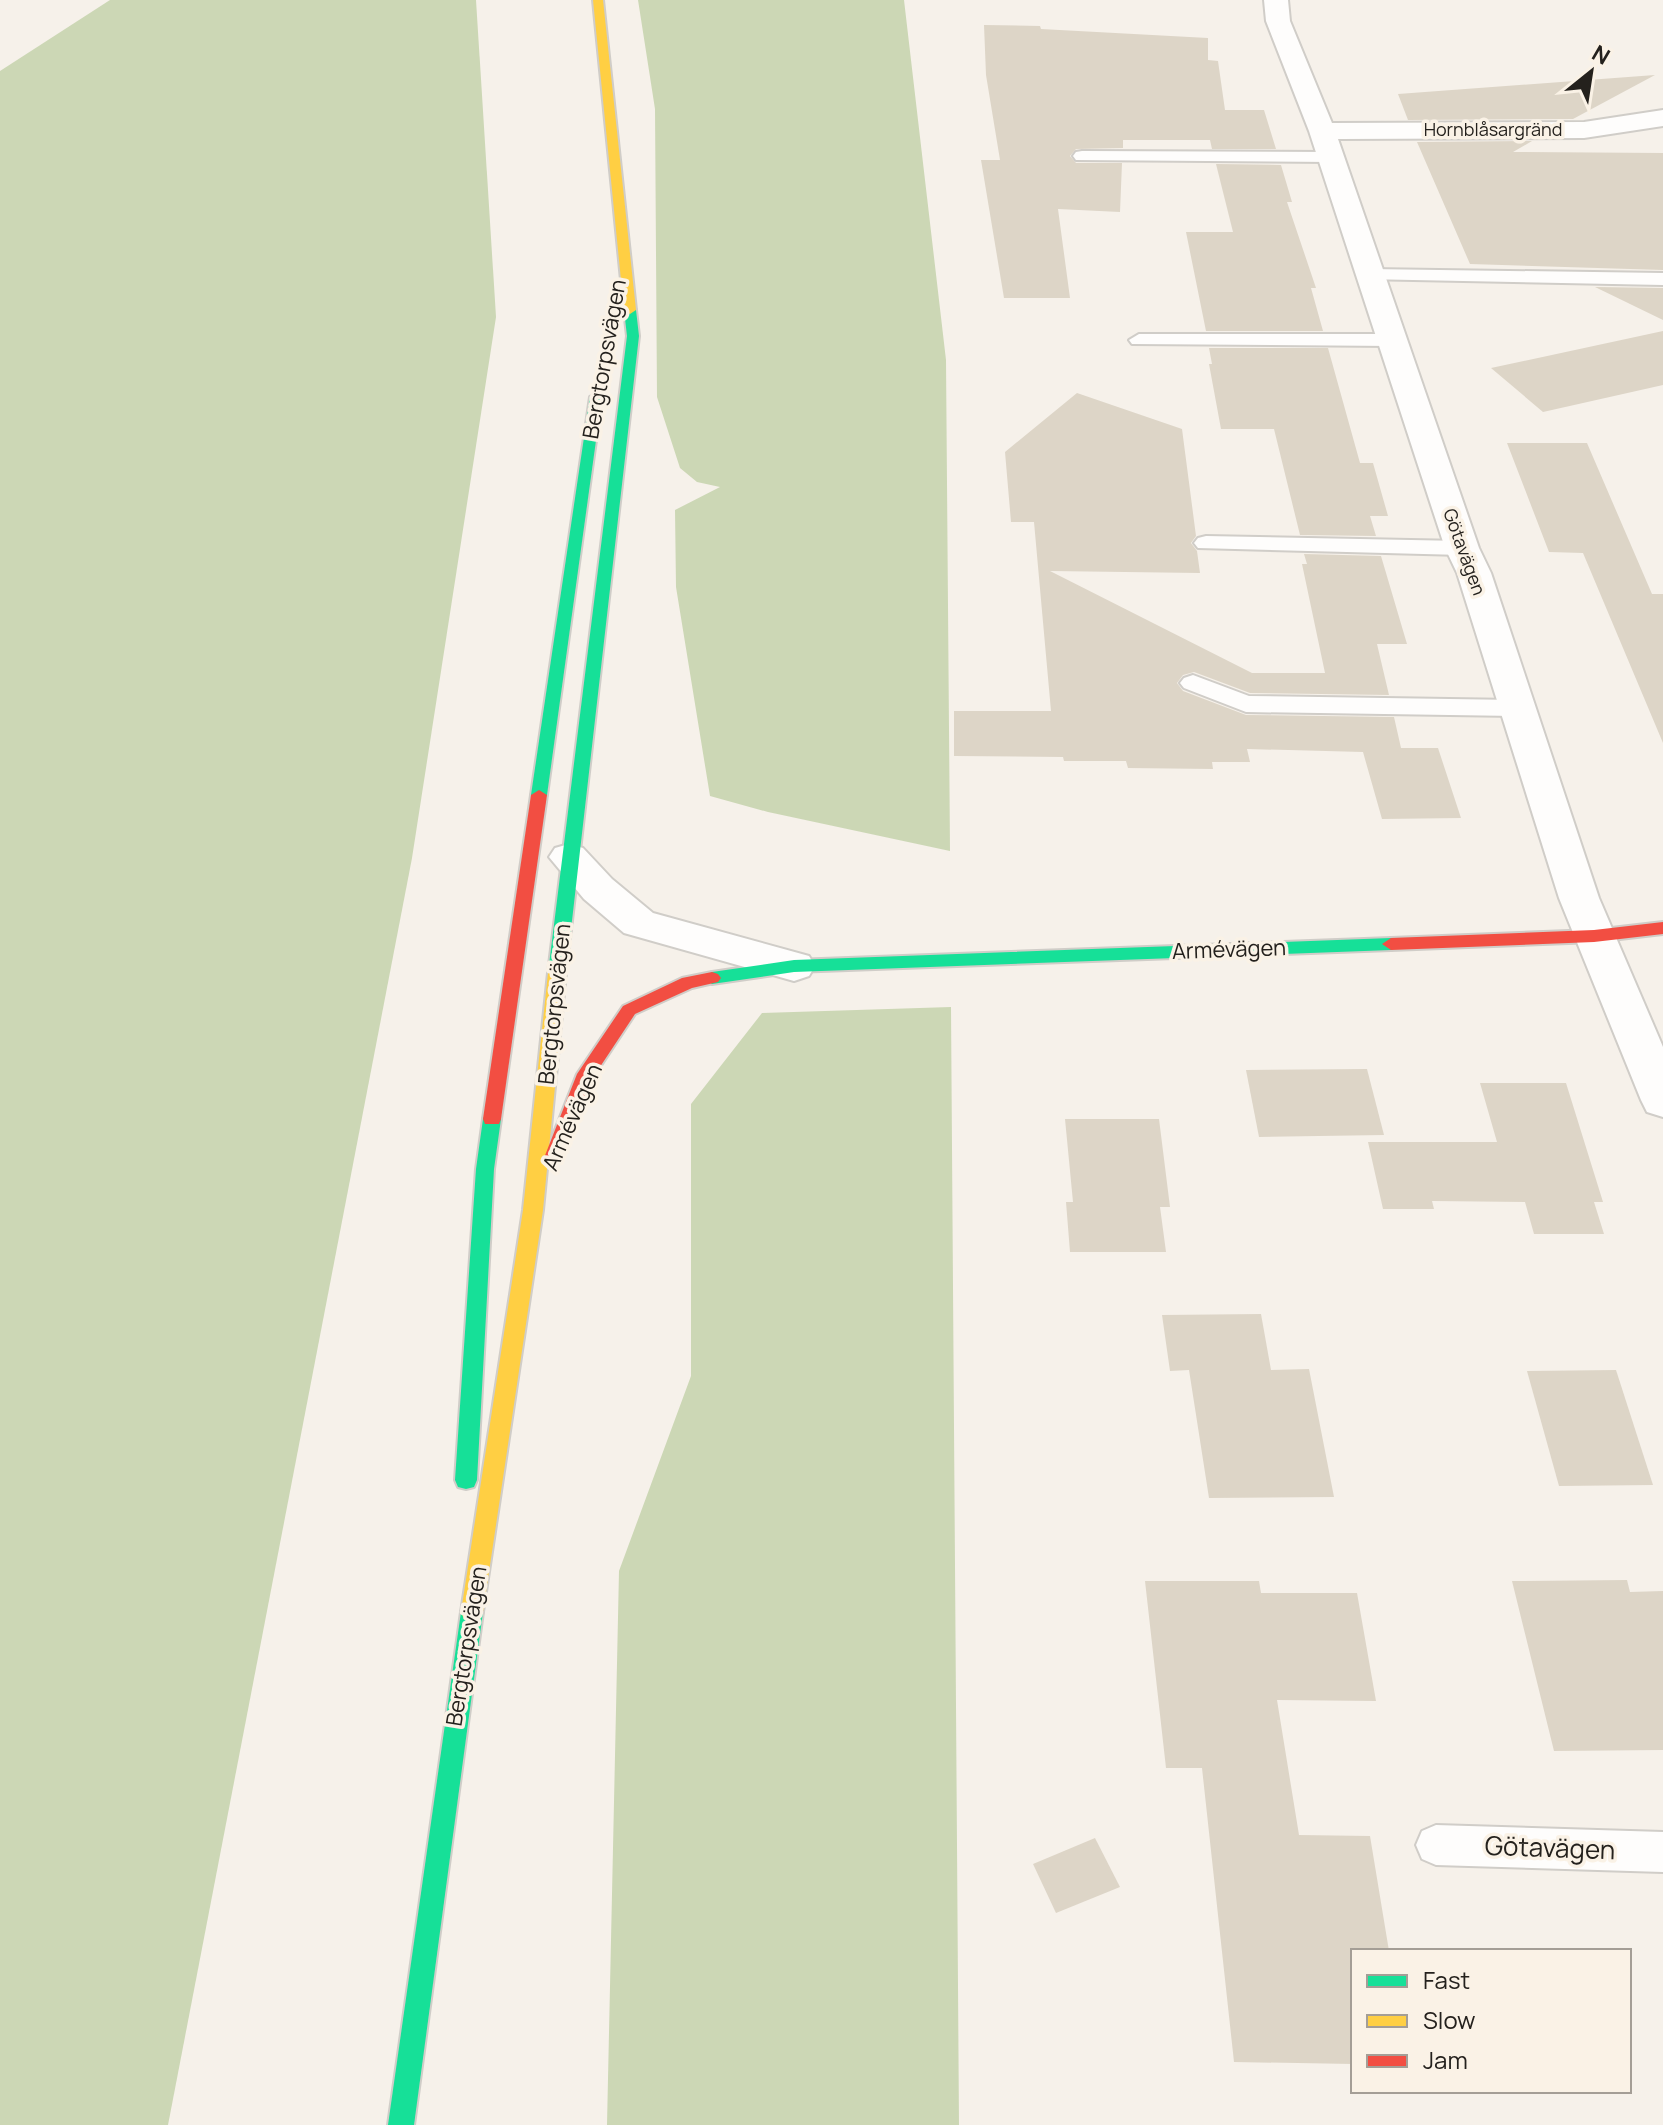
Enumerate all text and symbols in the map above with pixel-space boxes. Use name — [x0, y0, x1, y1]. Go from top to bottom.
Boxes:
north arrow — [1551, 32, 1631, 112]
text: N — [1587, 38, 1615, 72]
street label: Hornblåsargränd — [1424, 117, 1562, 141]
street label: Bergtorpsvägen — [575, 277, 633, 441]
street label: Götavägen — [1438, 505, 1492, 598]
street label: Bergtorpsvägen — [531, 922, 577, 1086]
street label: Armévägen — [1171, 932, 1287, 966]
street label: Armévägen — [535, 1059, 609, 1175]
street label: Bergtorpsvägen — [439, 1564, 493, 1728]
street label: Götavägen — [1484, 1827, 1616, 1867]
legend — [1351, 1949, 1631, 2093]
text: Fast — [1423, 1963, 1470, 1996]
text: Slow — [1423, 2003, 1476, 2036]
text: Jam — [1423, 2043, 1468, 2076]

